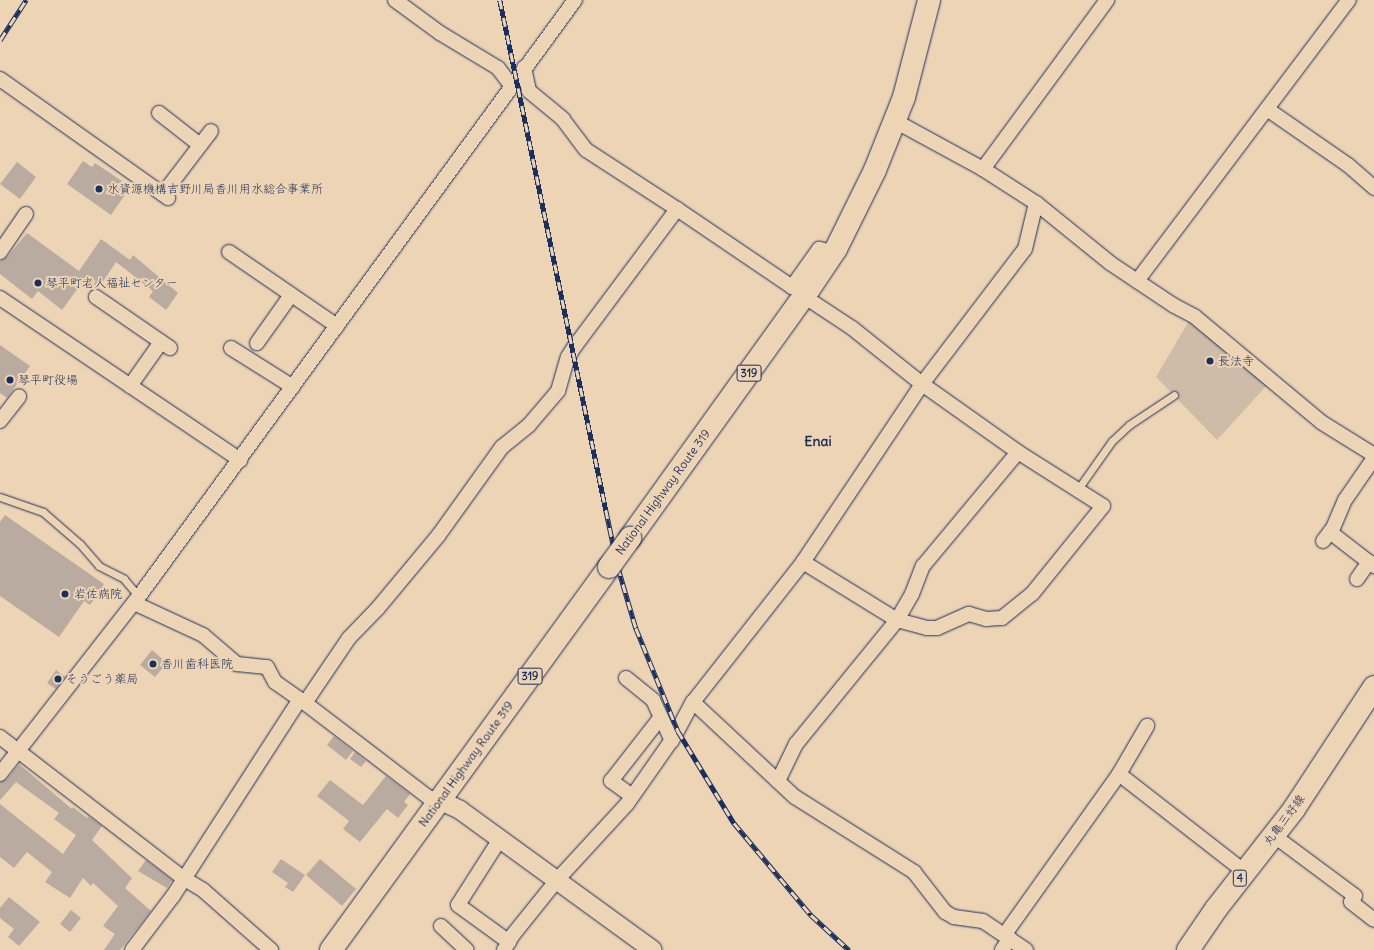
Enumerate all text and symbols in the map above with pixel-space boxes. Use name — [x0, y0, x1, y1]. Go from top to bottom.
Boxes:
place label: 水資源機構吉野川局香川用水総合事業所 — [107, 182, 323, 196]
marker: 水資源機構吉野川局香川用水総合事業所 — [94, 184, 104, 194]
place label: 琴平町老人福祉センター — [46, 276, 178, 290]
marker: 琴平町老人福祉センター — [33, 278, 43, 288]
place label: 長法寺 — [1218, 354, 1254, 368]
marker: 長法寺 — [1205, 356, 1215, 366]
road number: 319 — [736, 364, 762, 382]
place label: 琴平町役場 — [18, 373, 78, 387]
marker: 琴平町役場 — [5, 375, 15, 385]
street label: National Highway Route 319 — [613, 426, 713, 558]
district label: Enai — [804, 433, 832, 449]
place label: 岩佐病院 — [74, 587, 122, 601]
marker: 岩佐病院 — [59, 588, 71, 600]
place label: 香川歯科医院 — [161, 657, 233, 671]
marker: 香川歯科医院 — [148, 659, 158, 669]
road number: 319 — [517, 667, 543, 685]
place label: そうごう薬局 — [66, 672, 138, 686]
marker: そうごう薬局 — [53, 674, 63, 684]
street label: National Highway Route 319 — [416, 698, 516, 830]
street label: 丸亀三好線 — [1260, 792, 1308, 848]
road number: 4 — [1232, 869, 1248, 887]

